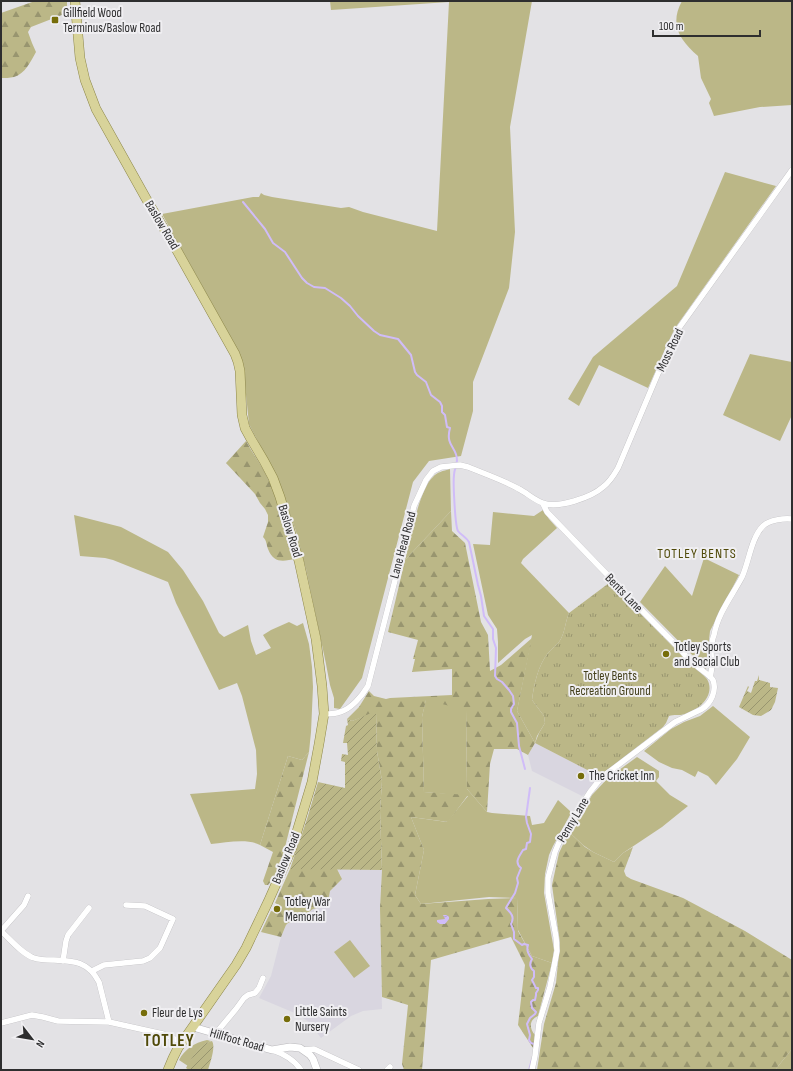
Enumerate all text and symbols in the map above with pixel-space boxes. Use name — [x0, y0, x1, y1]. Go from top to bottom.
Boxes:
place label: Gillfield Wood Terminus/Baslow Road — [63, 5, 161, 36]
scale bar — [653, 12, 760, 38]
marker: Gillfield Wood Terminus/Baslow Road — [50, 15, 60, 25]
text: 100 m — [659, 19, 684, 34]
street label: Baslow Road — [141, 198, 183, 252]
street label: Moss Road — [653, 326, 687, 374]
street label: Baslow Road — [274, 503, 306, 559]
street label: Lane Head Road — [386, 510, 420, 580]
district label: TOTLEY BENTS — [657, 545, 737, 562]
street label: Bents Lane — [602, 570, 646, 616]
place label: Totley Sports and Social Club — [674, 639, 740, 670]
marker: Totley Sports and Social Club — [661, 649, 671, 659]
park label: Totley Bents Recreation Ground — [569, 668, 651, 699]
place label: The Cricket Inn — [589, 768, 654, 784]
marker: The Cricket Inn — [576, 771, 586, 781]
street label: Penny Lane — [553, 795, 593, 845]
street label: Baslow Road — [268, 830, 304, 886]
place label: Totley War Memorial — [285, 894, 331, 925]
marker: Totley War Memorial — [272, 904, 282, 914]
place label: Little Saints Nursery — [295, 1004, 347, 1035]
place label: Fleur de Lys — [152, 1005, 203, 1021]
marker: Fleur de Lys — [139, 1008, 149, 1018]
marker: Little Saints Nursery — [282, 1014, 292, 1024]
north arrow — [12, 1019, 52, 1059]
street label: Hillfoot Road — [208, 1025, 266, 1055]
district label: TOTLEY — [143, 1031, 195, 1051]
text: N — [33, 1038, 47, 1050]

